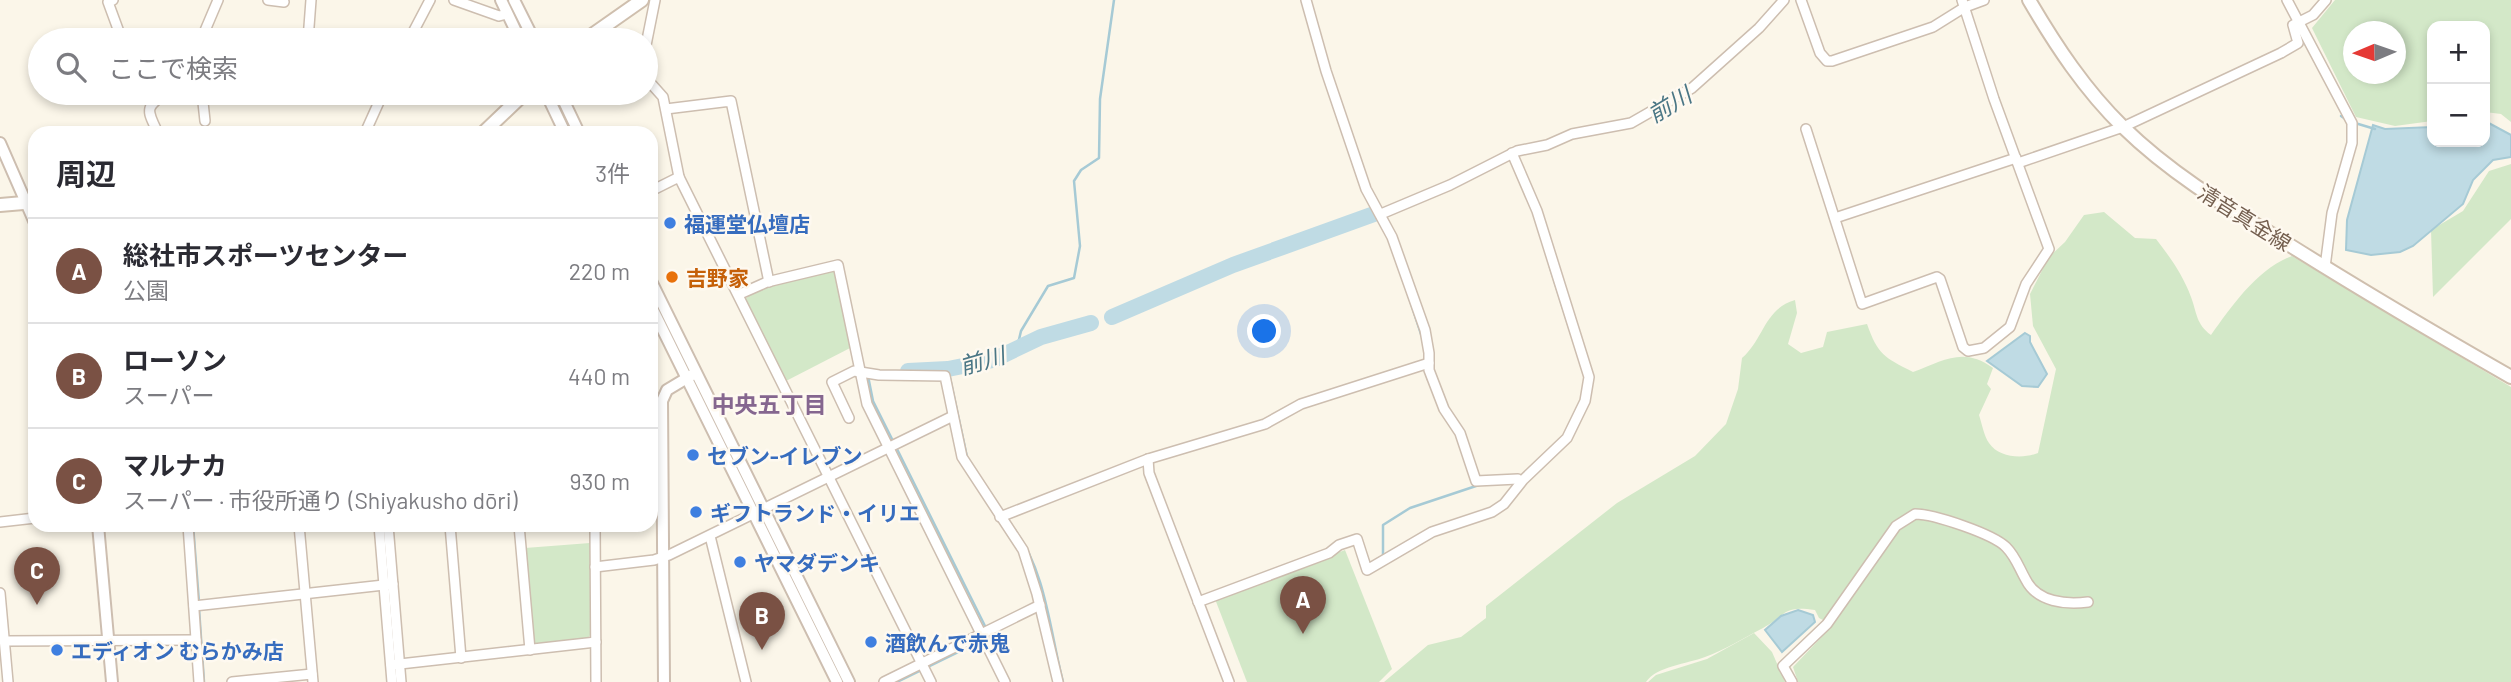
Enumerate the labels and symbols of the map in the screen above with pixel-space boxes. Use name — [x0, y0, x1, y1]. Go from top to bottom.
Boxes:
north arrow — [2343, 21, 2406, 84]
water label: 前川 — [1642, 79, 1698, 128]
street label: 清音真金線 — [2194, 179, 2296, 255]
place label: 福運堂仏壇店 — [684, 211, 810, 236]
marker: 福運堂仏壇店 — [662, 215, 678, 231]
place label: 吉野家 — [686, 265, 749, 290]
marker: 吉野家 — [664, 269, 680, 285]
your location — [1247, 314, 1281, 348]
water label: 前川 — [956, 339, 1011, 380]
district label: 中央五丁目 — [712, 390, 827, 418]
place label: セブン-イレブン — [707, 443, 863, 468]
marker: セブン-イレブン — [685, 447, 701, 463]
place label: ギフトランド・イリエ — [710, 500, 920, 525]
marker: ギフトランド・イリエ — [688, 504, 704, 520]
pin: C — [14, 547, 60, 605]
place label: ヤマダデンキ — [754, 550, 880, 575]
marker: ヤマダデンキ — [732, 554, 748, 570]
pin: A — [1280, 576, 1326, 634]
pin: B — [739, 592, 785, 650]
place label: 酒飲んで赤鬼 — [885, 630, 1010, 655]
marker: 酒飲んで赤鬼 — [863, 634, 879, 650]
place label: エディオン むらかみ店 — [71, 638, 284, 663]
marker: エディオン むらかみ店 — [49, 642, 65, 658]

